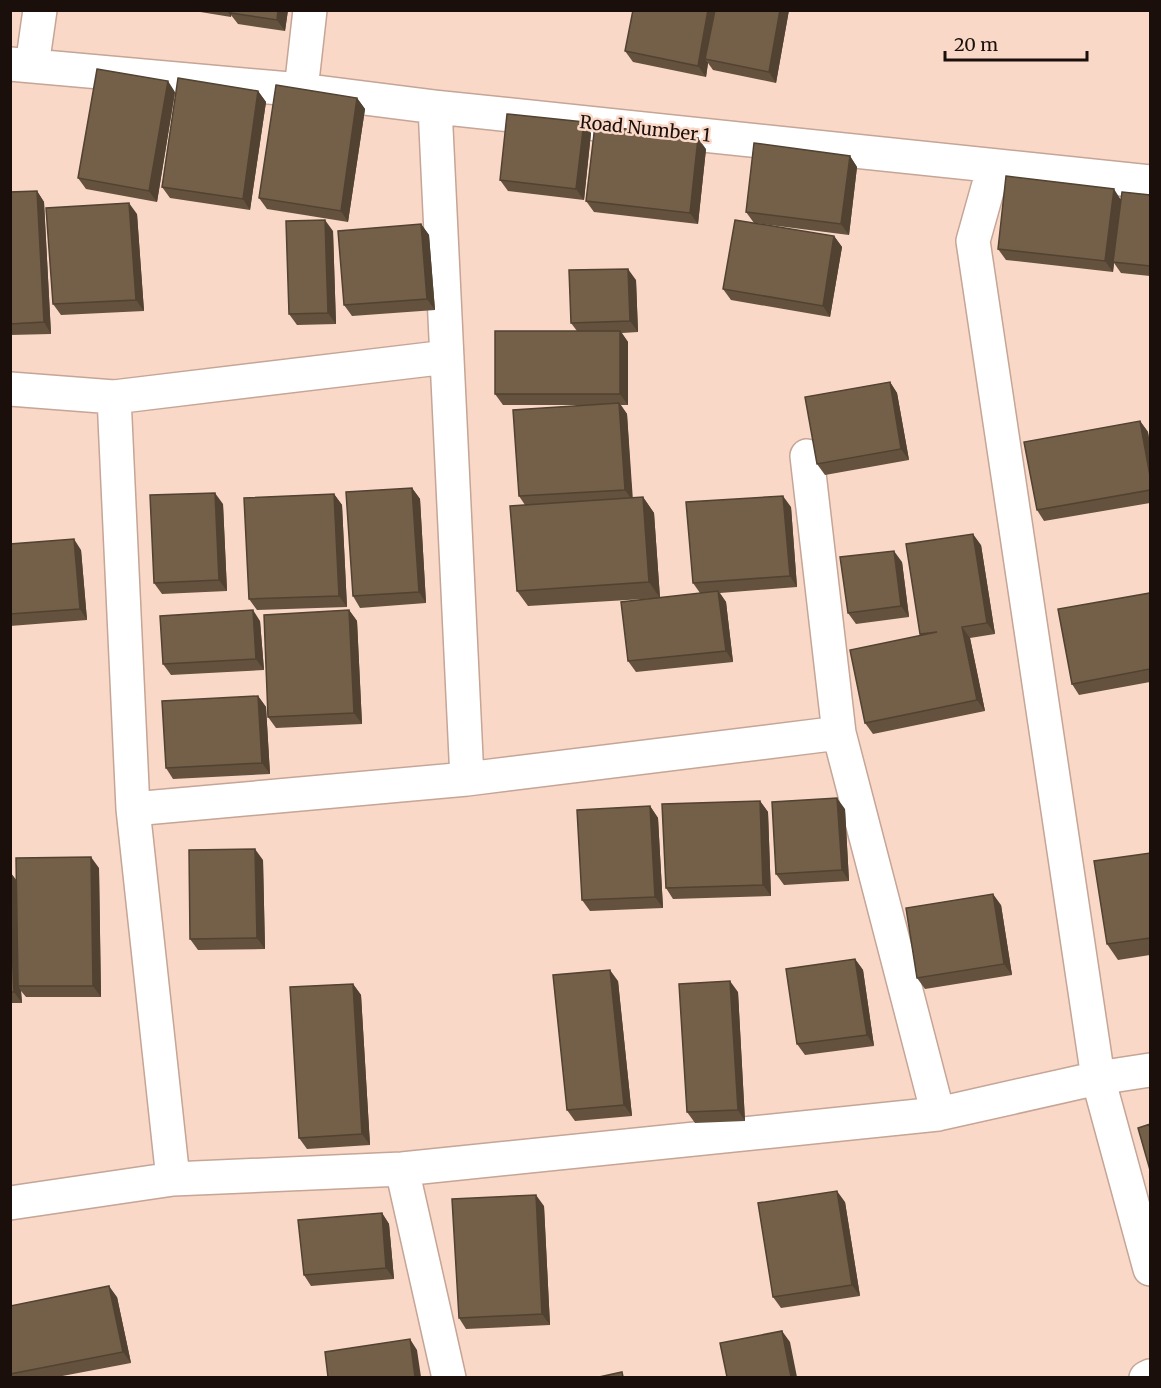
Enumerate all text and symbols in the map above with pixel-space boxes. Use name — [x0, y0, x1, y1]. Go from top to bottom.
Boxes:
scale bar — [945, 24, 1088, 62]
text: 20 m — [954, 33, 998, 56]
street label: Road Number 1 — [578, 110, 712, 147]

